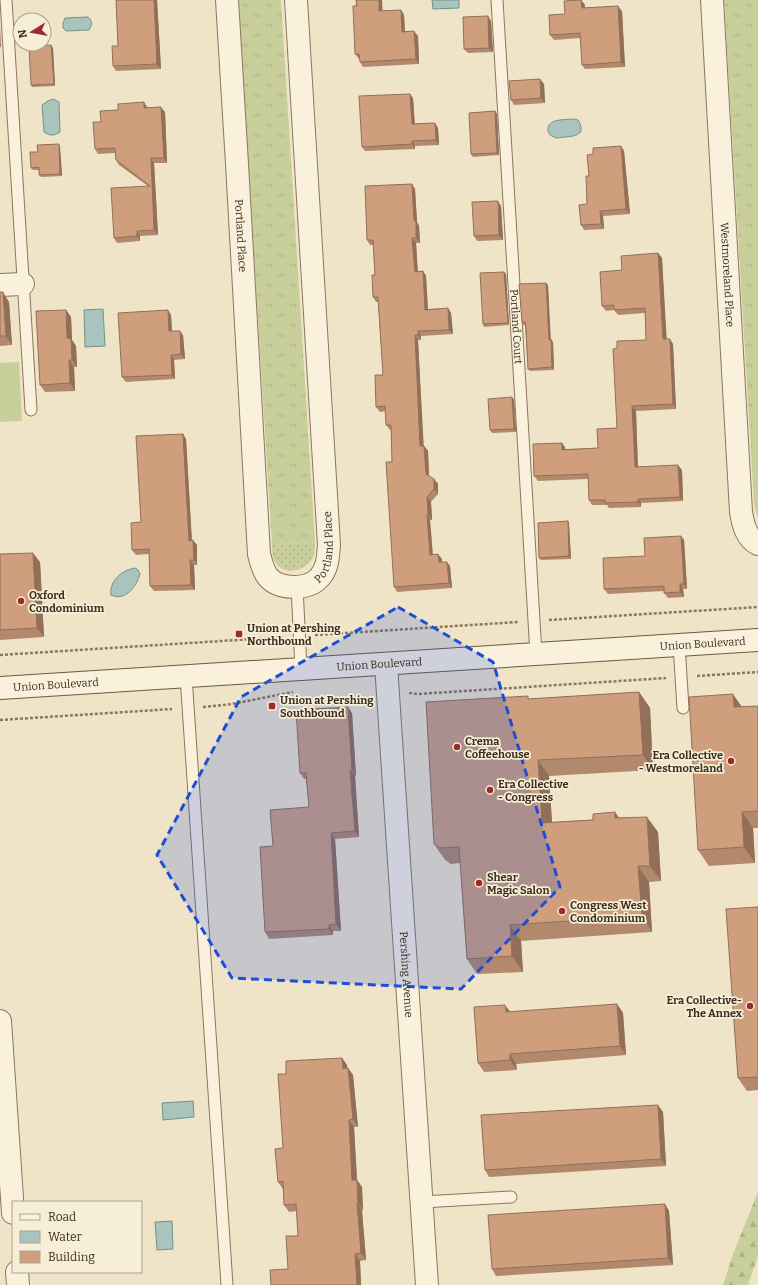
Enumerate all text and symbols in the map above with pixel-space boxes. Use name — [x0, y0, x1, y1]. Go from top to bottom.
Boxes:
north arrow — [12, 12, 52, 52]
text: N — [15, 28, 30, 39]
street label: Portland Place — [232, 199, 250, 272]
street label: Westmoreland Place — [718, 222, 737, 327]
street label: Portland Court — [508, 289, 525, 364]
street label: Portland Place — [311, 511, 336, 586]
place label: Oxford Condominium — [29, 589, 105, 615]
marker: Oxford Condominium — [16, 596, 26, 606]
place label: Union at Pershing Northbound — [247, 622, 341, 648]
marker: Union at Pershing Northbound — [234, 629, 244, 639]
street label: Union Boulevard — [659, 634, 746, 653]
street label: Union Boulevard — [336, 655, 423, 673]
street label: Union Boulevard — [13, 675, 100, 694]
place label: Union at Pershing Southbound — [280, 694, 374, 720]
marker: Union at Pershing Southbound — [267, 701, 277, 711]
place label: Crema Coffeehouse — [465, 735, 530, 761]
marker: Crema Coffeehouse — [452, 742, 462, 752]
place label: Era Collective - Westmoreland — [639, 749, 723, 775]
marker: Era Collective - Westmoreland — [726, 756, 736, 766]
place label: Era Collective - Congress — [498, 778, 569, 804]
marker: Era Collective - Congress — [485, 785, 495, 795]
place label: Shear Magic Salon — [487, 871, 549, 897]
marker: Shear Magic Salon — [474, 878, 484, 888]
place label: Congress West Condominium — [570, 899, 647, 925]
marker: Congress West Condominium — [557, 906, 567, 916]
street label: Pershing Avenue — [397, 931, 416, 1018]
place label: Era Collective- The Annex — [666, 994, 743, 1020]
marker: Era Collective- The Annex — [745, 1001, 755, 1011]
legend — [12, 1201, 142, 1273]
text: Road — [48, 1210, 76, 1224]
text: Water — [48, 1230, 83, 1244]
text: Building — [48, 1250, 95, 1264]

